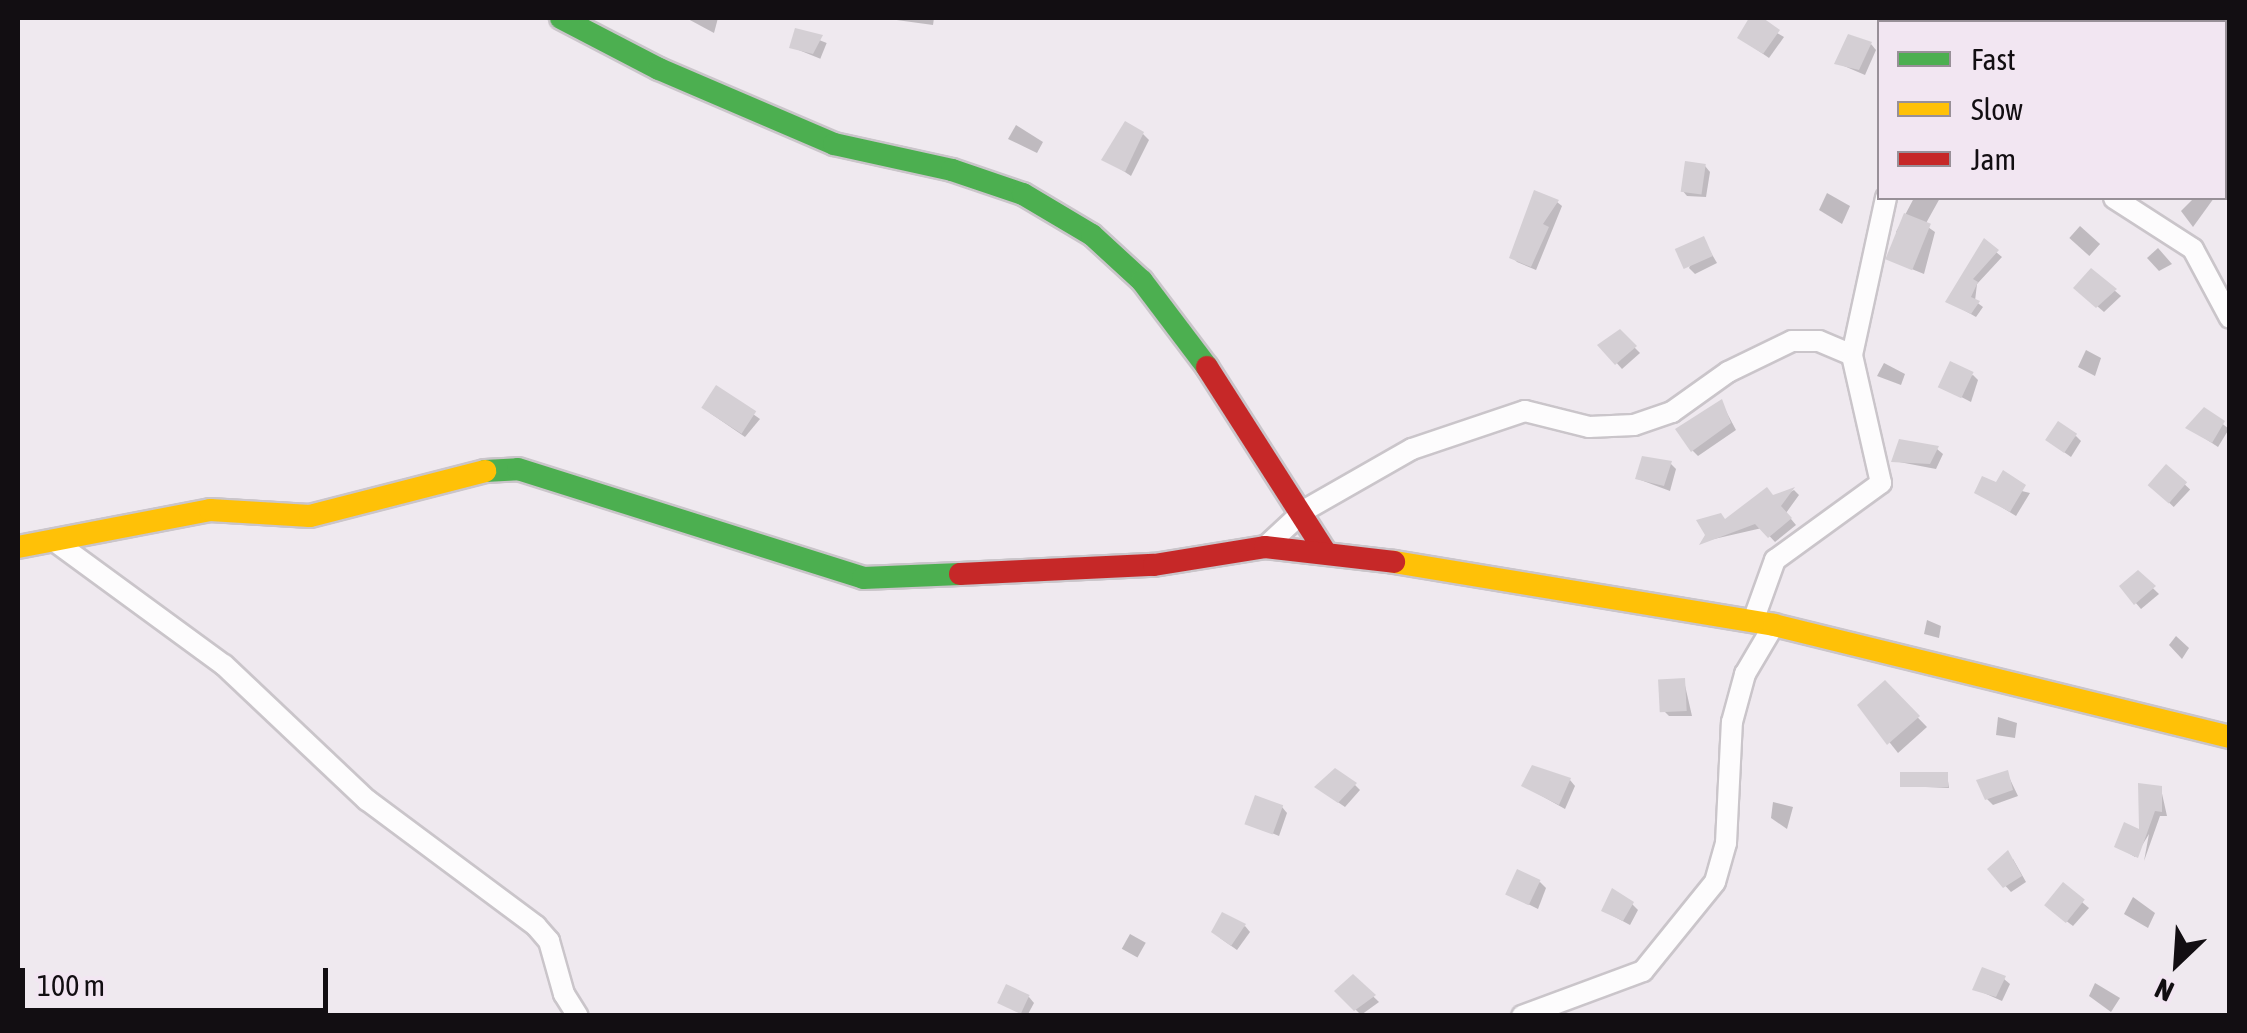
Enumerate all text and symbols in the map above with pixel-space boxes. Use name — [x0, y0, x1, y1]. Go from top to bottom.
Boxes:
legend — [1877, 20, 2227, 200]
text: Fast — [1971, 42, 2016, 76]
text: Slow — [1971, 92, 2023, 126]
text: Jam — [1971, 142, 2016, 176]
north arrow — [2127, 913, 2227, 1013]
scale bar — [25, 948, 332, 1010]
text: 100 m — [37, 968, 105, 1002]
text: N — [2150, 972, 2179, 1008]

